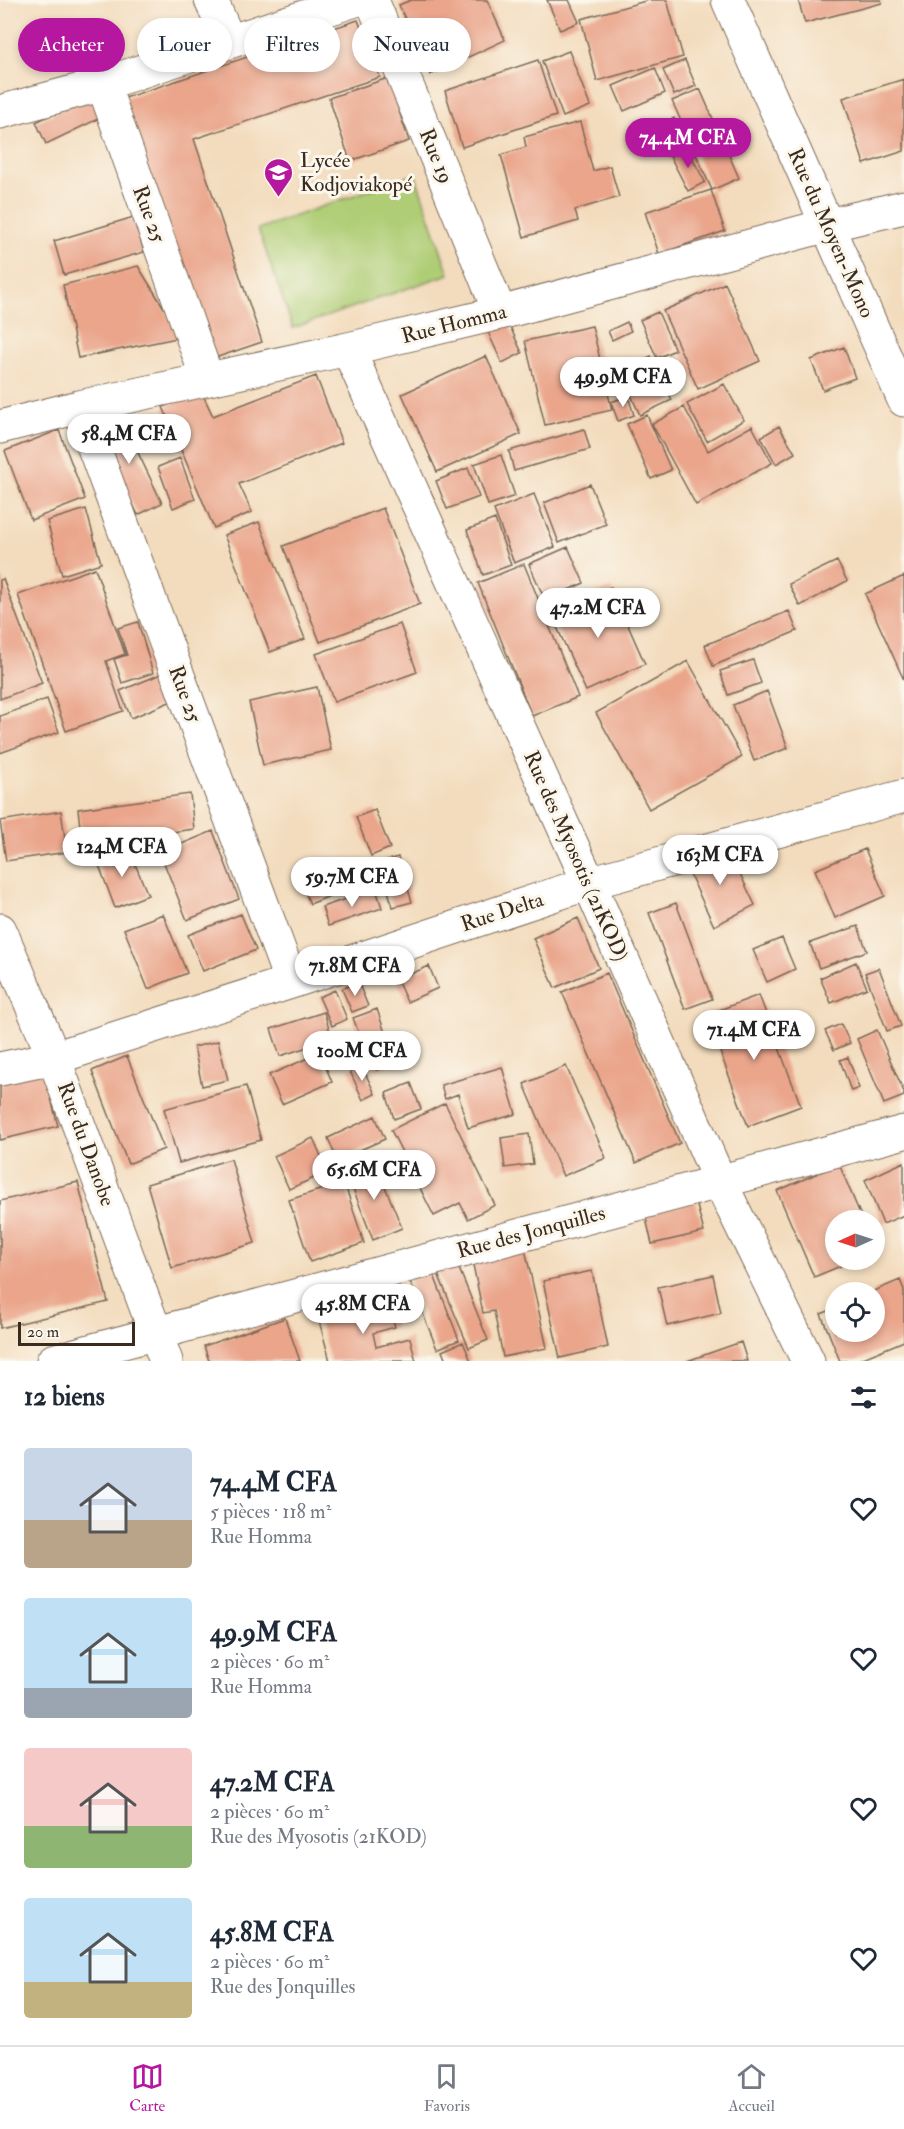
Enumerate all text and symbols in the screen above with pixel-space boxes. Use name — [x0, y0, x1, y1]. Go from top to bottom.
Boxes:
chip: Acheter — [18, 18, 125, 72]
chip: Louer — [137, 18, 232, 72]
chip: Filtres — [244, 18, 340, 72]
chip: Nouveau — [352, 18, 471, 72]
pin: 74.4M CFA — [619, 118, 757, 169]
street label: Rue 19 — [413, 124, 459, 188]
text: 74.4M CFA — [639, 125, 737, 150]
street label: Rue du Moyen-Mono — [781, 144, 881, 322]
place label: Lycée Kodjoviakopé — [300, 147, 412, 198]
school or university icon: Lycée Kodjoviakopé — [263, 156, 295, 198]
street label: Rue 25 — [126, 182, 172, 247]
street label: Rue Homma — [399, 298, 510, 350]
pin: 49.9M CFA — [554, 357, 692, 408]
text: 49.9M CFA — [574, 364, 672, 389]
pin: 58.4M CFA — [60, 414, 198, 465]
text: 58.4M CFA — [81, 421, 177, 446]
pin: 47.2M CFA — [529, 588, 667, 639]
text: 47.2M CFA — [550, 595, 646, 620]
street label: Rue 25 — [162, 662, 208, 727]
street label: Rue des Myosotis (21KOD) — [517, 747, 635, 965]
pin: 124M CFA — [60, 827, 184, 878]
text: 124M CFA — [77, 834, 167, 859]
pin: 163M CFA — [658, 835, 782, 886]
text: 163M CFA — [676, 842, 764, 867]
pin: 59.7M CFA — [283, 857, 421, 908]
text: 59.7M CFA — [305, 864, 399, 889]
street label: Rue Delta — [457, 886, 547, 938]
pin: 71.8M CFA — [286, 946, 424, 997]
text: 71.8M CFA — [309, 953, 401, 978]
pin: 71.4M CFA — [685, 1010, 823, 1061]
text: 71.4M CFA — [707, 1017, 801, 1042]
pin: 100M CFA — [300, 1031, 424, 1082]
text: 100M CFA — [317, 1038, 407, 1063]
street label: Rue du Danobe — [51, 1078, 121, 1210]
pin: 65.6M CFA — [305, 1150, 443, 1201]
text: 65.6M CFA — [326, 1157, 422, 1182]
street label: Rue des Jonquilles — [454, 1199, 608, 1265]
north arrow — [825, 1210, 885, 1270]
map controls — [825, 1210, 885, 1342]
button: locate — [825, 1282, 885, 1342]
pin: 45.8M CFA — [294, 1284, 432, 1335]
text: 45.8M CFA — [315, 1291, 411, 1316]
scale bar — [18, 1319, 135, 1346]
text: 20 m — [27, 1322, 59, 1342]
text: 12 biens — [24, 1381, 105, 1413]
icon: filters — [847, 1381, 880, 1414]
text: 74.4M CFA — [210, 1467, 337, 1499]
icon: home — [72, 1472, 144, 1544]
icon: heart — [847, 1492, 880, 1525]
text: 5 pièces · 118 m² — [210, 1499, 331, 1524]
text: Rue Homma — [210, 1524, 312, 1549]
text: 49.9M CFA — [210, 1617, 337, 1649]
icon: home — [72, 1622, 144, 1694]
icon: heart — [847, 1642, 880, 1675]
text: 2 pièces · 60 m² — [210, 1649, 329, 1674]
text: Rue Homma — [210, 1674, 312, 1699]
text: 47.2M CFA — [210, 1767, 335, 1799]
icon: home — [72, 1772, 144, 1844]
icon: heart — [847, 1792, 880, 1825]
text: 2 pièces · 60 m² — [210, 1799, 329, 1824]
text: Rue des Myosotis (21KOD) — [210, 1824, 427, 1849]
text: 45.8M CFA — [210, 1917, 334, 1949]
icon: home — [72, 1922, 144, 1994]
icon: heart — [847, 1942, 880, 1975]
text: 2 pièces · 60 m² — [210, 1949, 329, 1974]
text: Rue des Jonquilles — [210, 1974, 355, 1999]
tab: Carte — [129, 2060, 165, 2116]
tab: Favoris — [424, 2060, 470, 2116]
tab: Accueil — [728, 2060, 775, 2116]

